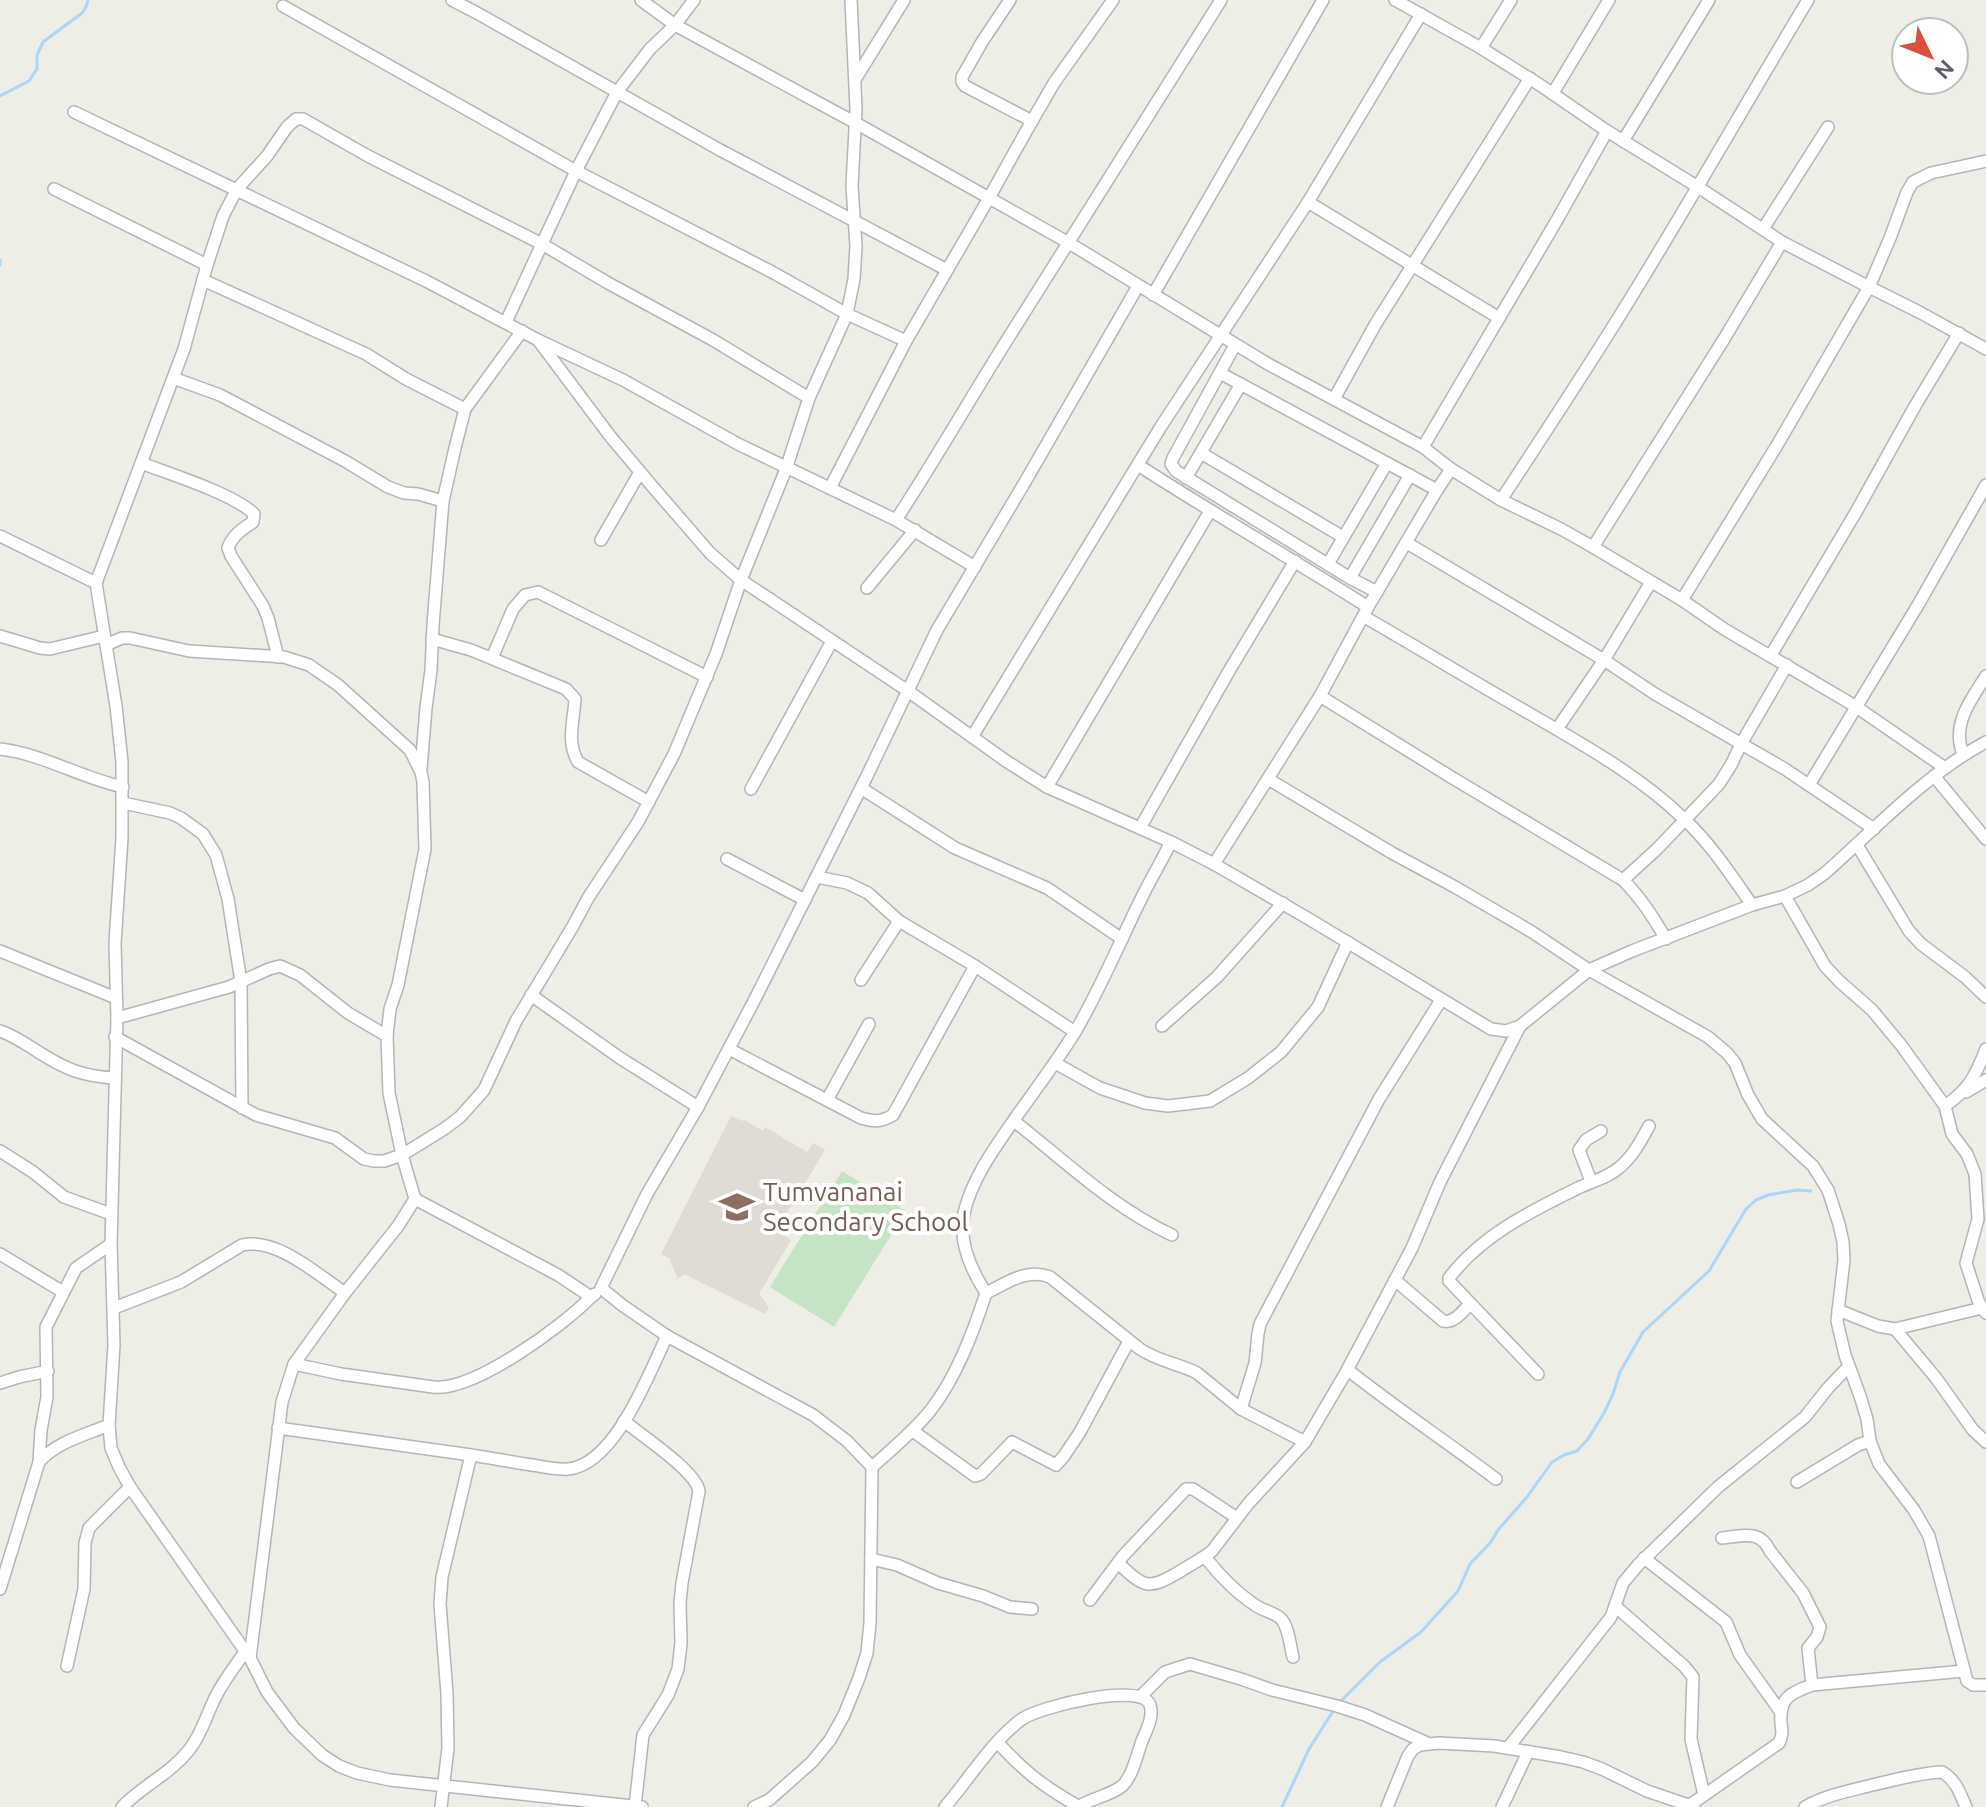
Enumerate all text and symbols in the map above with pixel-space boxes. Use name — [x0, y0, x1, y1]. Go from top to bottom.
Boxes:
north arrow — [1890, 16, 1970, 96]
text: N — [1930, 55, 1960, 85]
place label: Tumvananai Secondary School — [763, 1177, 969, 1236]
school or university icon: Tumvananai Secondary School — [718, 1188, 756, 1226]

